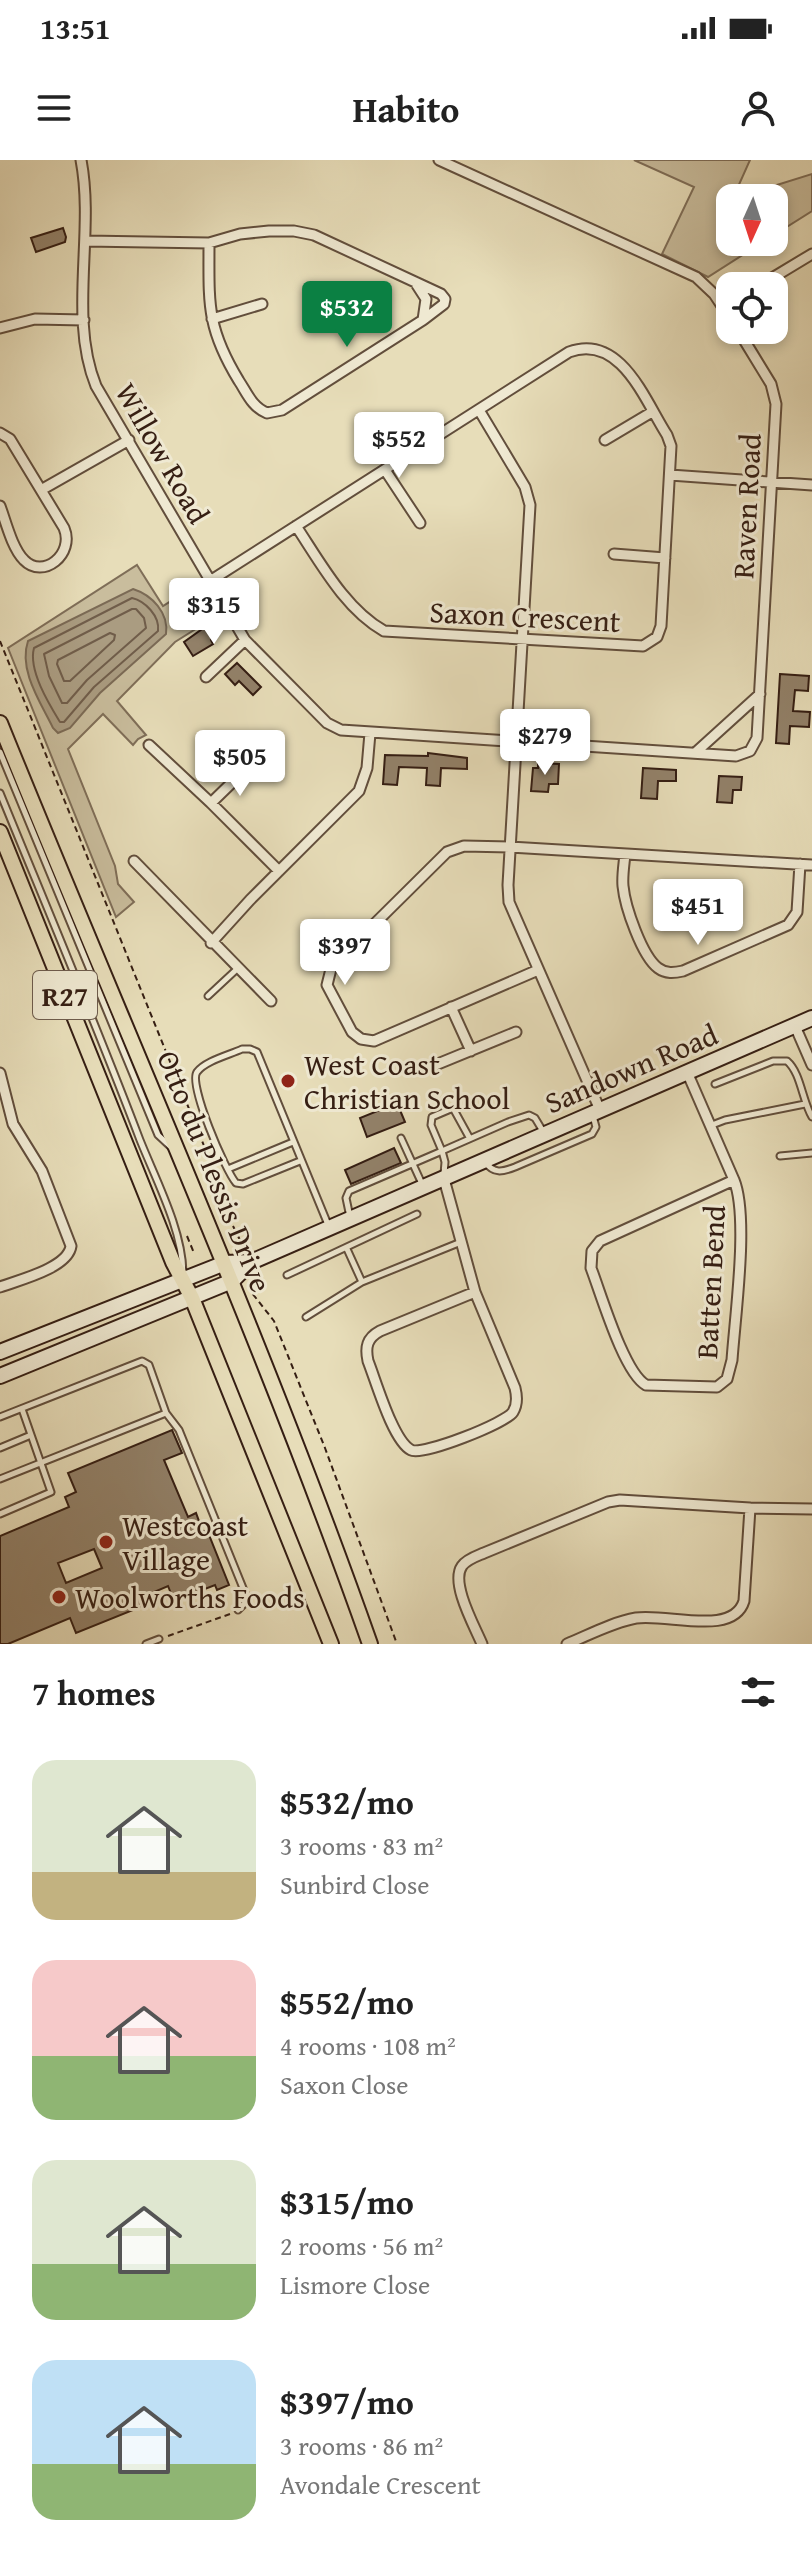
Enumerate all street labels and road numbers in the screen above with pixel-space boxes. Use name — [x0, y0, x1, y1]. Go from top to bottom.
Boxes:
street label: Willow Road — [105, 374, 221, 532]
street label: Raven Road — [720, 432, 772, 580]
street label: Saxon Crescent — [428, 589, 622, 643]
road number: R27 — [33, 971, 97, 1019]
street label: Sandown Road — [538, 1012, 724, 1124]
street label: Otto du Plessis Drive — [146, 1044, 284, 1298]
street label: Batten Bend — [684, 1204, 736, 1360]

